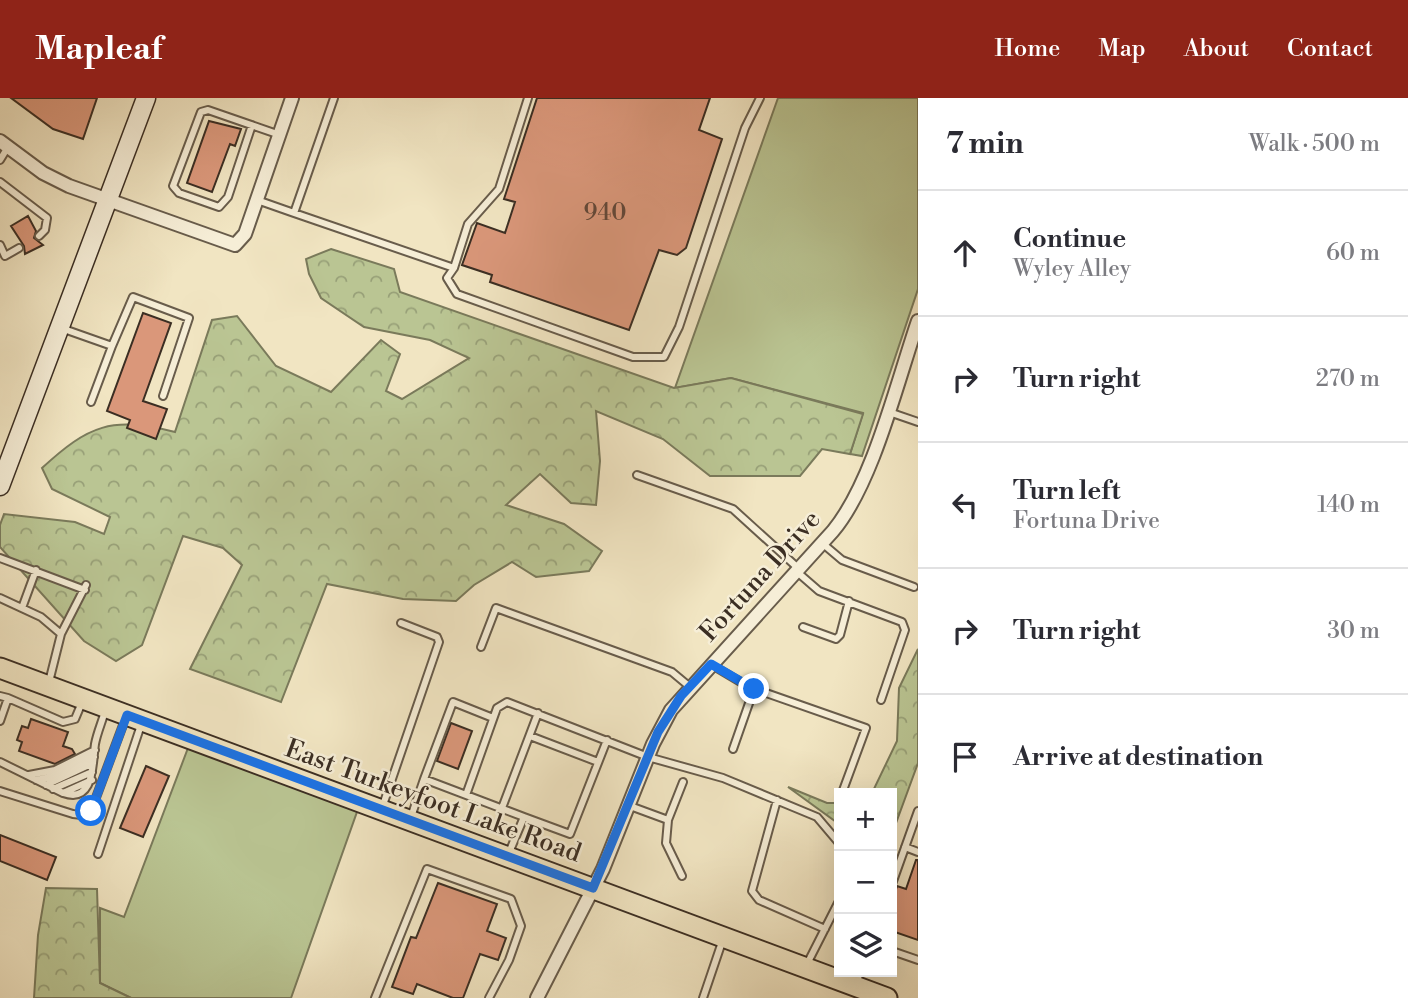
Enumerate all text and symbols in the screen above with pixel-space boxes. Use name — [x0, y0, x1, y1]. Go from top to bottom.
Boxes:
text: Mapleaf — [35, 29, 162, 70]
text: Home — [995, 34, 1060, 64]
text: Map — [1098, 34, 1146, 64]
text: About — [1184, 34, 1249, 64]
text: Contact — [1287, 34, 1373, 64]
text: 7 min — [946, 125, 1024, 163]
text: Walk · 500 m — [1249, 130, 1380, 158]
house number: 940 — [584, 199, 626, 227]
text: Continue — [1013, 223, 1126, 255]
icon: ahead — [946, 234, 984, 272]
text: 60 m — [1326, 239, 1380, 267]
text: Wyley Alley — [1013, 255, 1131, 283]
icon: right — [946, 360, 984, 398]
text: Turn right — [1013, 363, 1141, 395]
text: 270 m — [1316, 365, 1380, 393]
text: Turn left — [1013, 475, 1121, 507]
icon: left — [946, 486, 984, 524]
text: 140 m — [1317, 491, 1380, 519]
street label: Fortuna Drive — [693, 504, 827, 648]
text: Fortuna Drive — [1013, 507, 1160, 535]
icon: right — [946, 612, 984, 650]
text: Turn right — [1013, 615, 1141, 647]
text: 30 m — [1327, 617, 1380, 645]
route end — [738, 673, 769, 704]
street label: East Turkeyfoot Lake Road — [280, 732, 586, 870]
icon: arrive — [946, 738, 984, 776]
text: Arrive at destination — [1013, 741, 1263, 773]
map controls — [834, 788, 897, 977]
button: + — [834, 788, 897, 851]
route start — [75, 795, 106, 826]
button: − — [834, 851, 897, 914]
button: layers — [834, 914, 897, 977]

